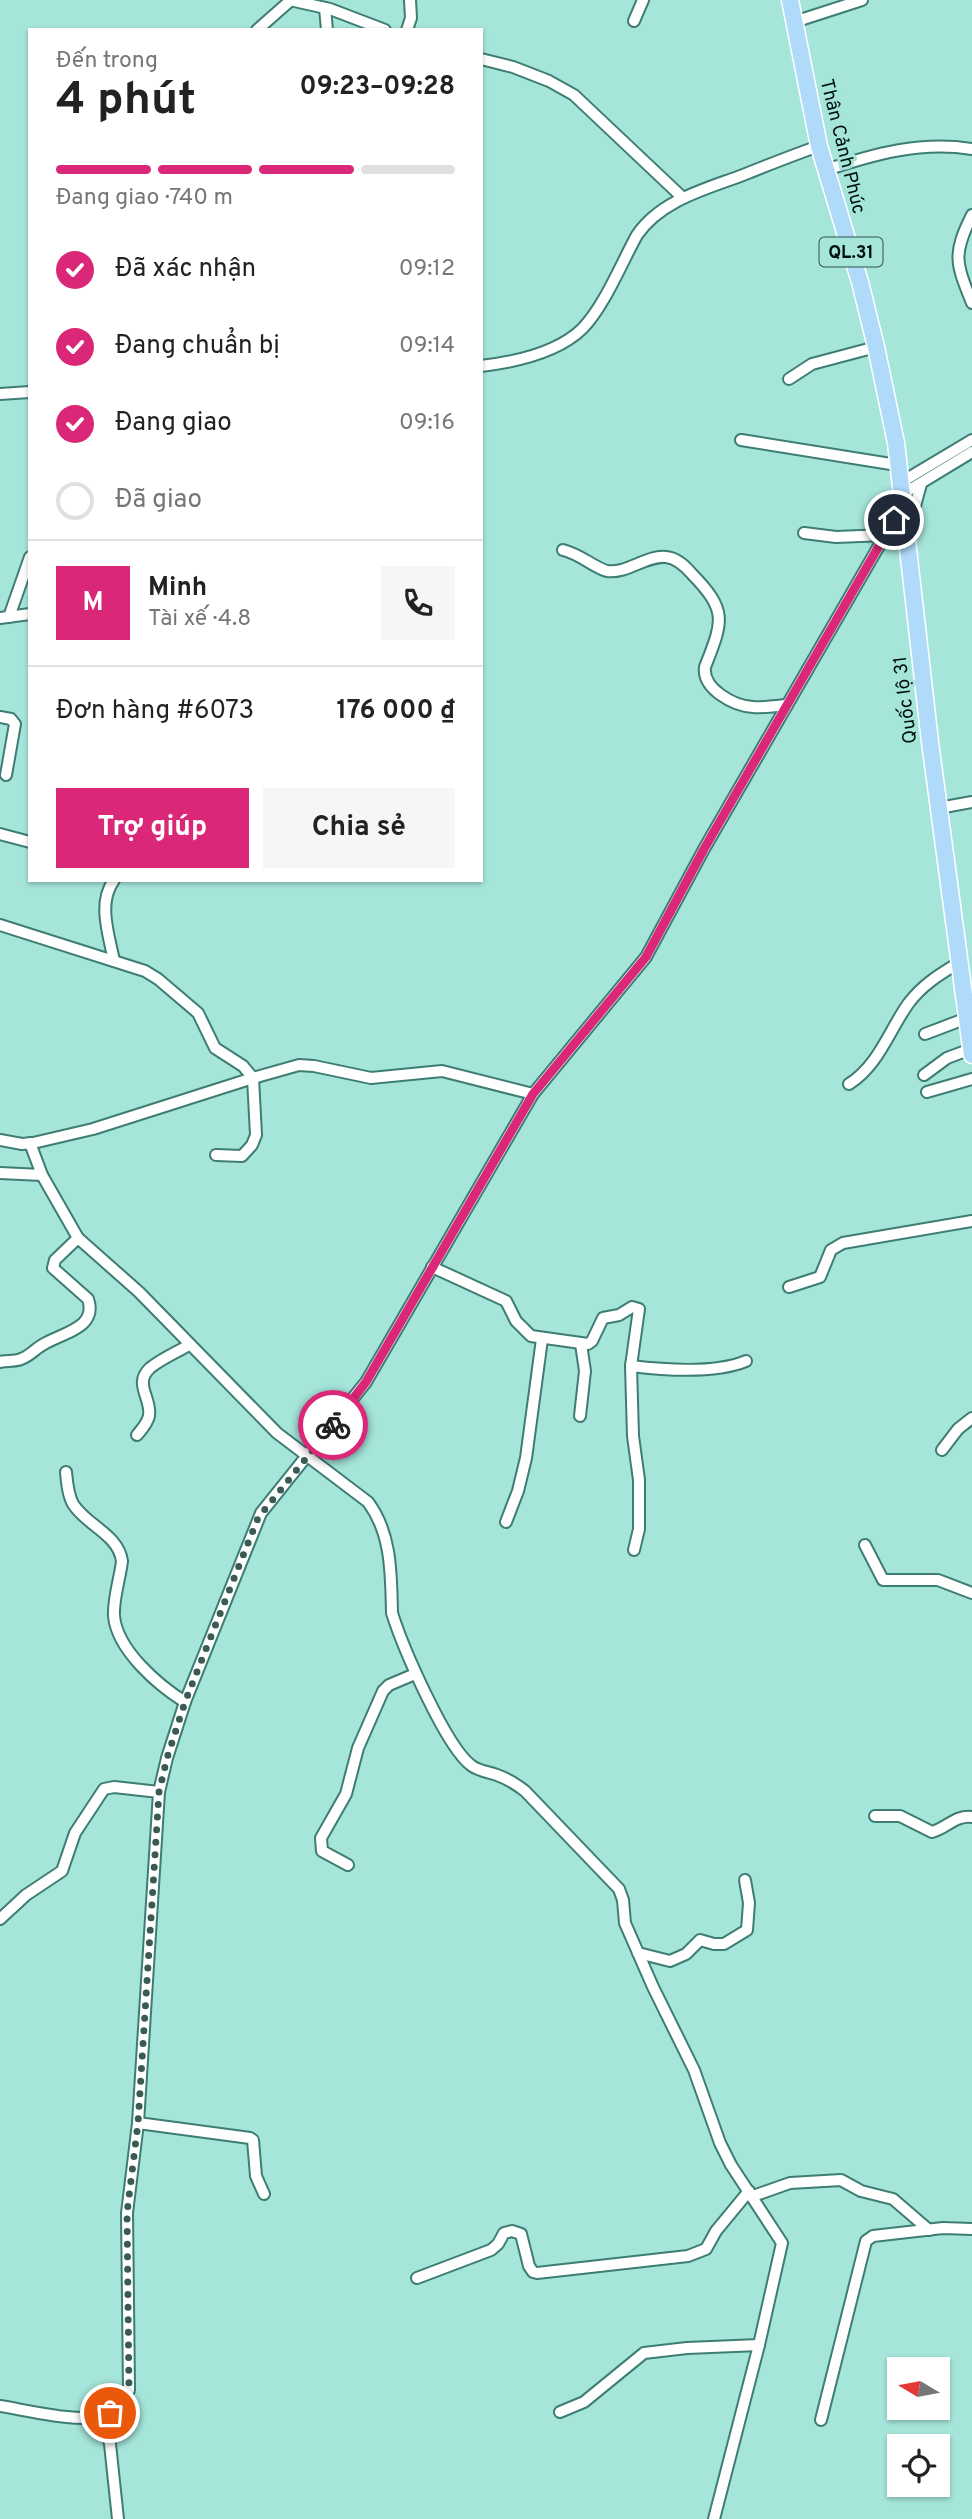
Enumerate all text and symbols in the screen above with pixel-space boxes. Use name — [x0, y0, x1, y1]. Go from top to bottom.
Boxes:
text: Đến trong — [56, 47, 158, 76]
text: 09:23–09:28 — [300, 71, 455, 104]
text: 4 phút — [56, 72, 196, 131]
street label: Thân Cảnh Phúc — [814, 77, 870, 216]
text: Đang giao · 740 m — [56, 184, 233, 213]
road number: QL.31 — [820, 238, 882, 266]
icon: check — [56, 251, 94, 289]
text: Đã xác nhận — [115, 253, 256, 286]
text: 09:12 — [399, 255, 455, 284]
icon: check — [56, 328, 94, 366]
text: Đang chuẩn bị — [115, 330, 280, 363]
text: 09:14 — [399, 332, 455, 361]
icon: check — [56, 405, 94, 443]
text: Đang giao — [115, 407, 232, 440]
text: 09:16 — [399, 409, 455, 438]
text: Đã giao — [115, 484, 202, 517]
pin — [864, 490, 924, 550]
icon: home — [875, 501, 913, 539]
button: phone — [381, 566, 455, 640]
text: Minh — [148, 572, 207, 605]
text: M — [82, 587, 104, 620]
text: Tài xế · 4.8 — [148, 605, 251, 634]
street label: Quốc lộ 31 — [889, 655, 923, 745]
text: Đơn hàng #6073 — [56, 695, 254, 728]
text: 176 000 ₫ — [336, 695, 455, 728]
button: Trợ giúp — [56, 788, 249, 868]
button: Chia sẻ — [263, 788, 455, 868]
courier — [298, 1390, 368, 1460]
icon: bike — [314, 1406, 352, 1444]
north arrow — [887, 2357, 950, 2420]
map controls — [887, 2357, 950, 2497]
pin — [80, 2383, 140, 2443]
icon: bag — [91, 2394, 129, 2432]
button: locate — [887, 2434, 950, 2497]

